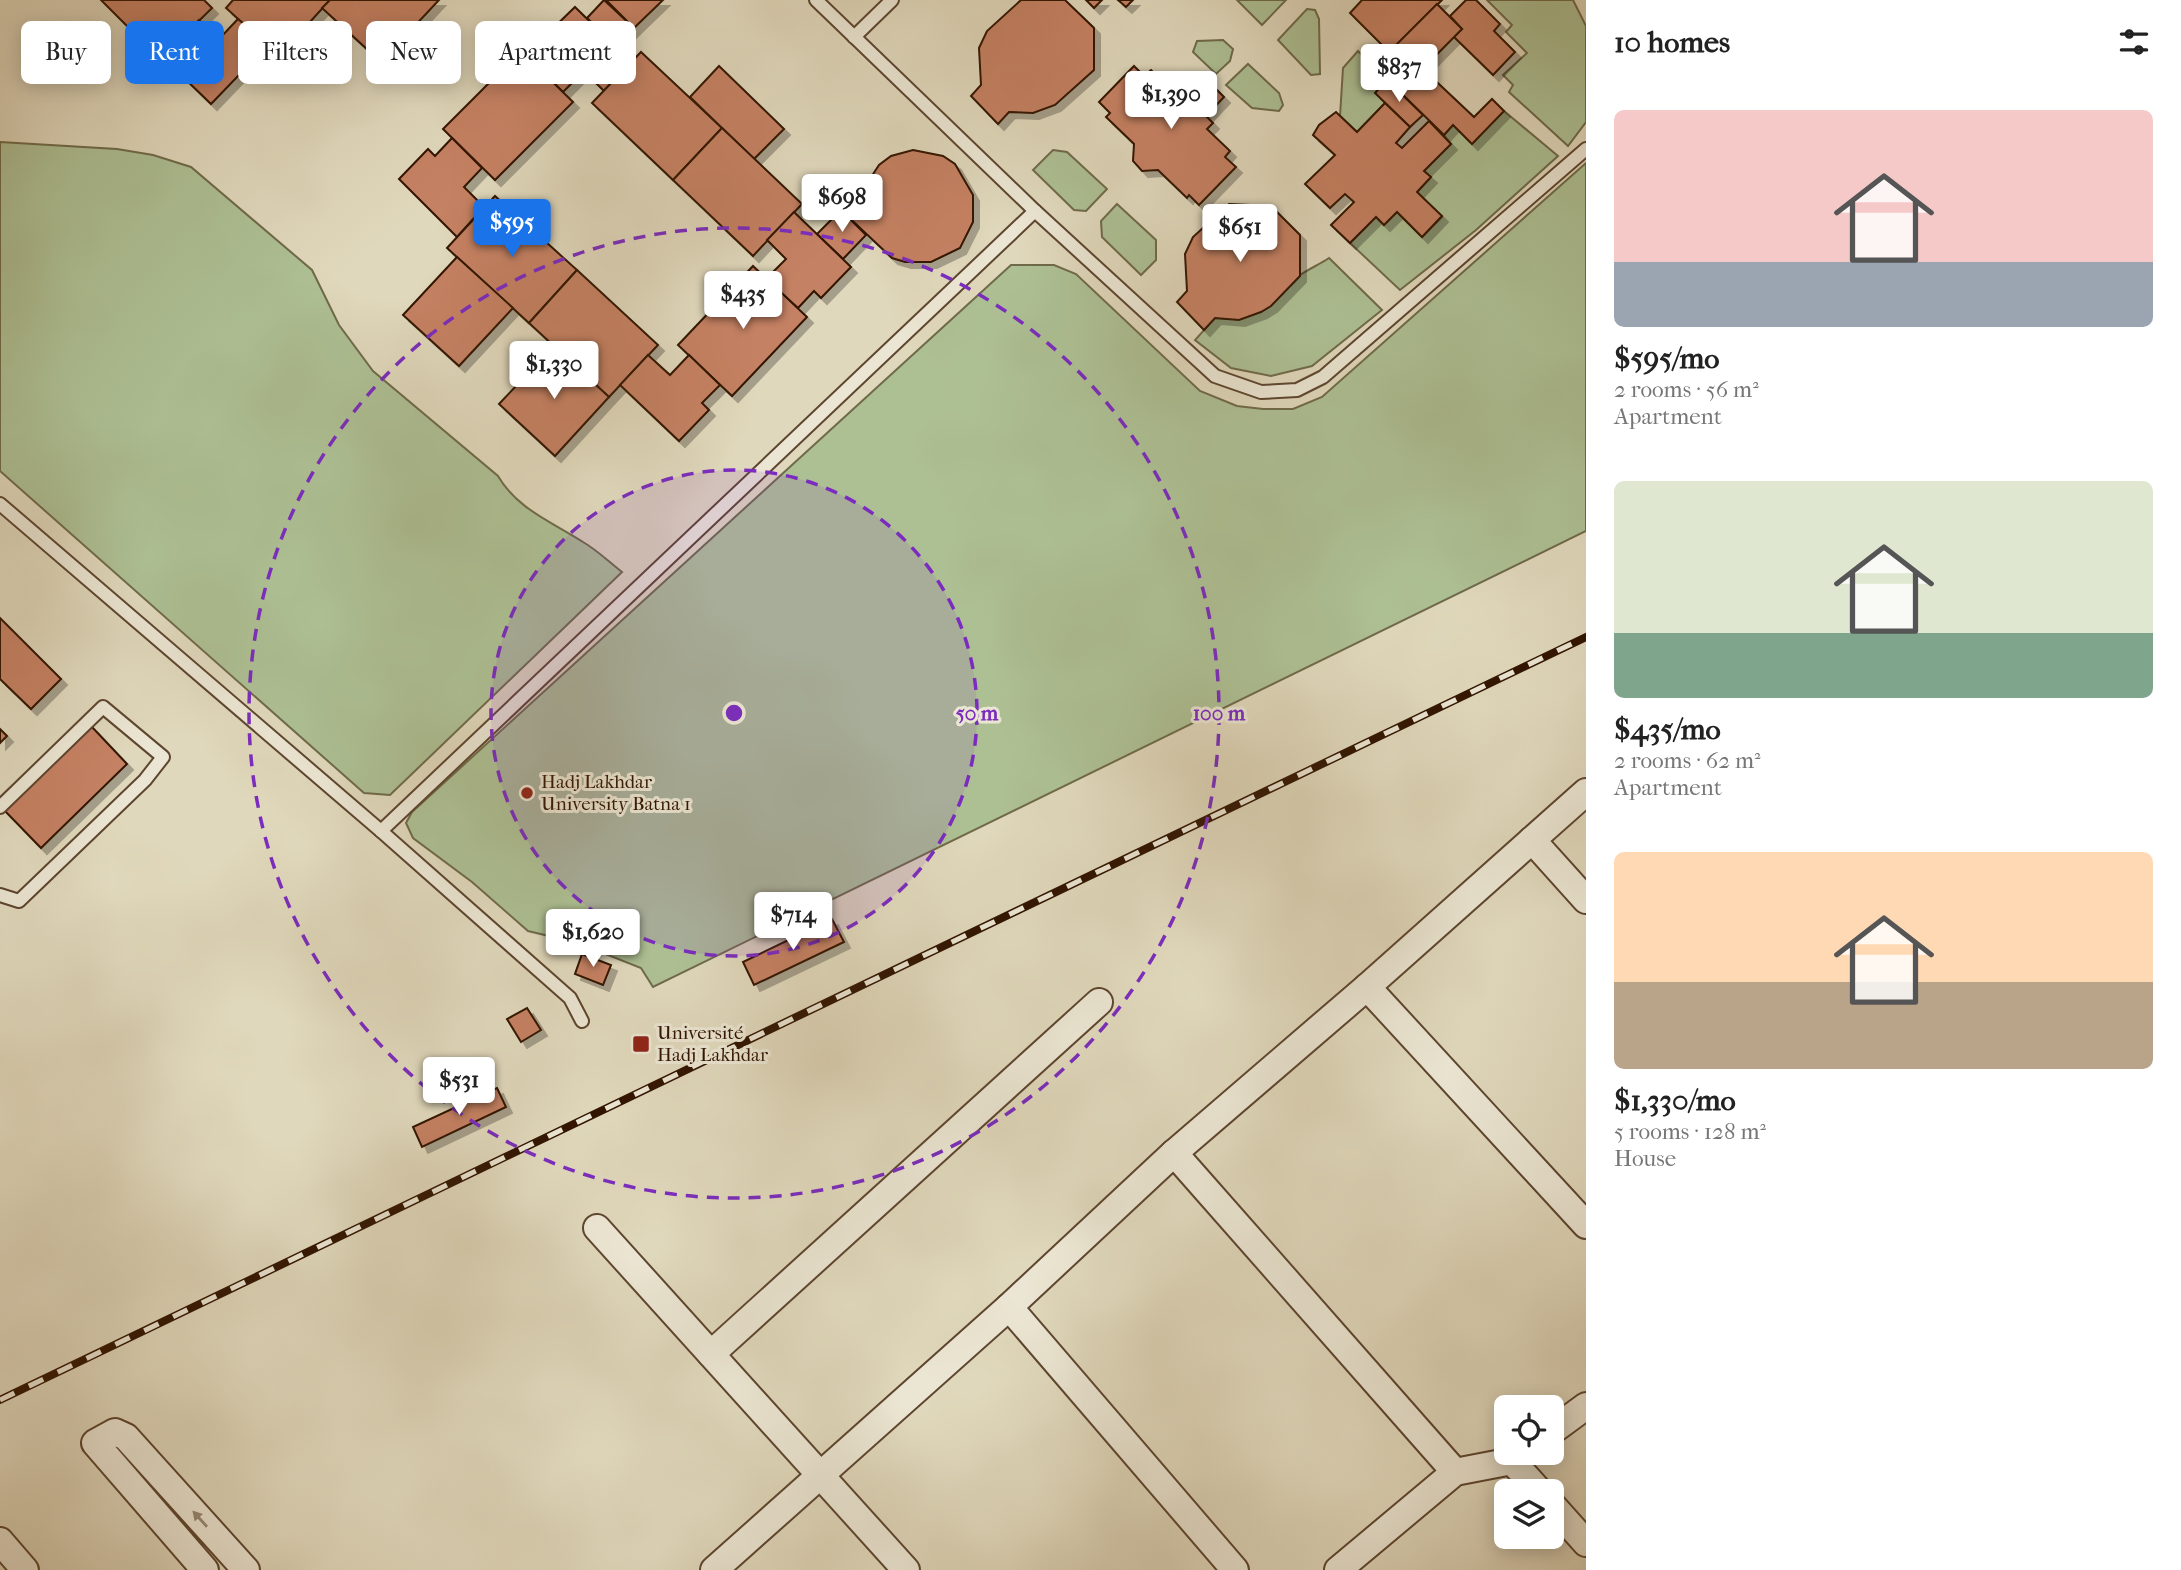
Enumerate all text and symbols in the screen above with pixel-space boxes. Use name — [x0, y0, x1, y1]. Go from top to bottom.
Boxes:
chip: Buy — [21, 21, 111, 84]
chip: Rent — [125, 21, 224, 84]
chip: Filters — [238, 21, 352, 84]
chip: New — [366, 21, 461, 84]
chip: Apartment — [475, 21, 636, 84]
icon: filters — [2115, 23, 2153, 61]
text: 10 homes — [1614, 25, 1730, 60]
pin: $837 — [1358, 44, 1440, 104]
text: $837 — [1377, 53, 1421, 80]
pin: $1,390 — [1114, 72, 1228, 131]
text: $1,390 — [1141, 80, 1201, 107]
icon: home — [1821, 155, 1947, 281]
pin: $698 — [801, 174, 883, 234]
text: $698 — [818, 183, 866, 210]
pin: $595 — [471, 200, 553, 259]
pin: $651 — [1199, 204, 1281, 264]
text: $595 — [490, 208, 534, 235]
text: $651 — [1218, 213, 1262, 240]
pin: $435 — [702, 272, 784, 331]
text: $435 — [720, 280, 766, 307]
text: $595/mo — [1614, 341, 1720, 376]
pin: $1,330 — [497, 342, 611, 401]
text: $1,330 — [525, 350, 583, 377]
text: 2 rooms · 56 m² — [1614, 376, 1759, 403]
text: Apartment — [1614, 403, 1722, 430]
icon: home — [1821, 526, 1947, 652]
centre of rings — [722, 701, 746, 725]
text: 50 m — [956, 701, 999, 725]
text: 100 m — [1193, 701, 1246, 725]
text: $435/mo — [1614, 712, 1721, 747]
text: 2 rooms · 62 m² — [1614, 747, 1761, 774]
place label: Hadj Lakhdar University Batna 1 — [541, 771, 691, 815]
text: Apartment — [1614, 774, 1722, 801]
marker: Hadj Lakhdar University Batna 1 — [519, 785, 535, 801]
pin: $714 — [752, 892, 834, 952]
icon: home — [1821, 897, 1947, 1023]
text: $714 — [770, 901, 816, 928]
pin: $1,620 — [536, 909, 650, 969]
text: $1,620 — [562, 918, 624, 945]
place label: Université Hadj Lakhdar — [657, 1022, 769, 1066]
marker: Université Hadj Lakhdar — [631, 1034, 651, 1054]
pin: $531 — [418, 1058, 500, 1117]
text: $531 — [439, 1066, 479, 1093]
text: $1,330/mo — [1614, 1083, 1736, 1118]
text: 5 rooms · 128 m² — [1614, 1118, 1766, 1145]
text: House — [1614, 1145, 1676, 1172]
map controls — [1494, 1395, 1564, 1549]
button: locate — [1494, 1395, 1564, 1465]
button: layers — [1494, 1479, 1564, 1549]
one-way arrow — [192, 1510, 208, 1528]

